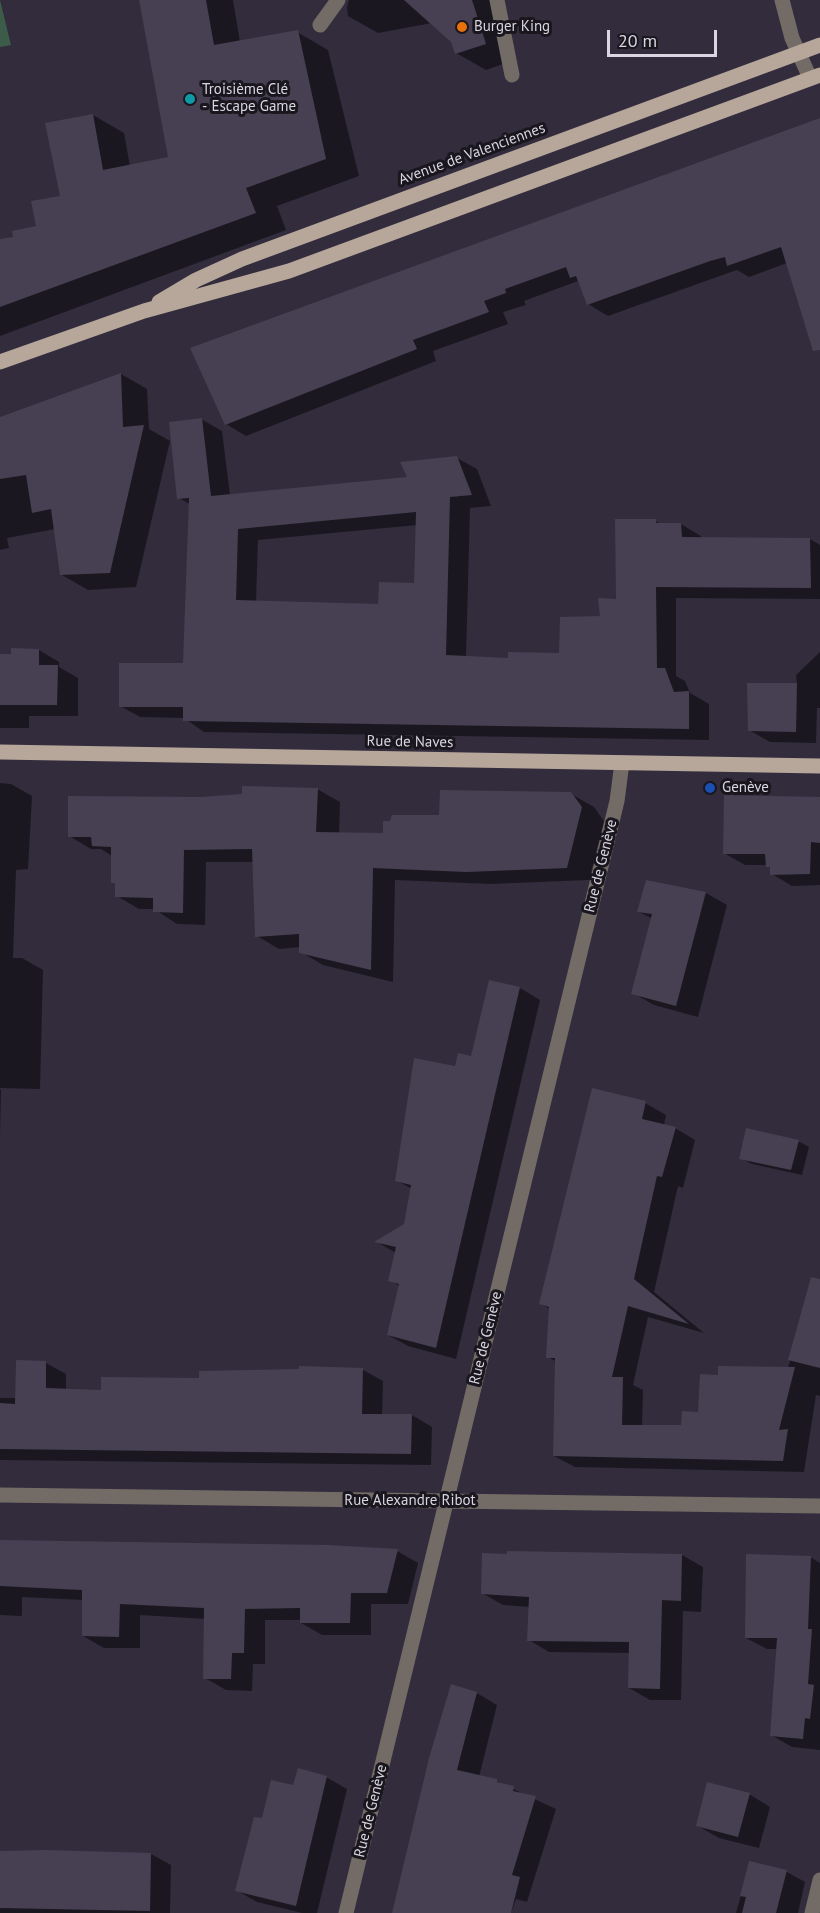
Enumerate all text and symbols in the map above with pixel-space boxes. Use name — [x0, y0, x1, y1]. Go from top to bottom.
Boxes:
place label: Burger King — [474, 18, 550, 36]
scale bar — [610, 18, 720, 56]
marker: Burger King — [455, 20, 469, 34]
text: 20 m — [618, 29, 657, 52]
place label: Troisième Clé - Escape Game — [202, 81, 296, 116]
marker: Troisième Clé - Escape Game — [183, 92, 197, 106]
street label: Avenue de Valenciennes — [396, 119, 548, 189]
street label: Rue de Naves — [366, 732, 454, 752]
place label: Genève — [722, 779, 769, 797]
marker: Genève — [703, 781, 717, 795]
street label: Rue de Genève — [581, 818, 621, 914]
street label: Rue de Genève — [466, 1290, 506, 1386]
street label: Rue Alexandre Ribot — [344, 1492, 476, 1510]
street label: Rue de Genève — [351, 1763, 391, 1859]

